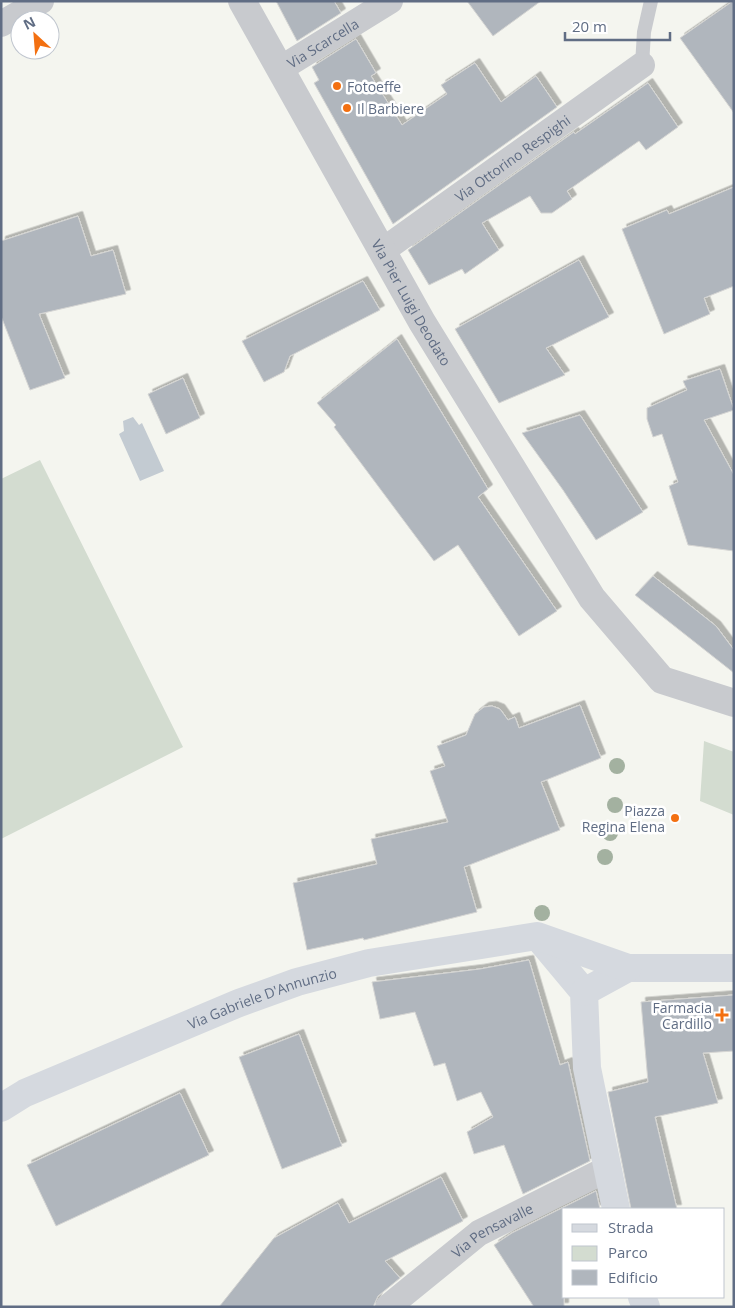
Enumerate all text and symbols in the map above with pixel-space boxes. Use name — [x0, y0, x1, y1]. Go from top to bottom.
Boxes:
north arrow — [10, 10, 60, 60]
scale bar — [565, 10, 670, 42]
text: N — [20, 12, 38, 34]
street label: Via Scarcella — [283, 13, 362, 72]
text: 20 m — [572, 16, 607, 36]
place label: Fotoeffe — [347, 77, 401, 96]
marker: Fotoeffe — [331, 80, 343, 92]
place label: Il Barbiere — [357, 99, 424, 118]
marker: Il Barbiere — [341, 102, 353, 114]
street label: Via Ottorino Respighi — [451, 110, 574, 206]
street label: Via Pier Luigi Deodato — [368, 236, 456, 369]
place label: Piazza Regina Elena — [582, 801, 665, 836]
marker: Piazza Regina Elena — [669, 812, 681, 824]
street label: Via Gabriele D'Annunzio — [185, 963, 338, 1033]
place label: Farmacia Cardillo — [653, 998, 712, 1033]
marker: Farmacia Cardillo — [716, 1009, 728, 1021]
street label: Via Pensavalle — [447, 1198, 536, 1262]
legend — [562, 1208, 725, 1298]
text: Strada — [608, 1217, 654, 1237]
text: Parco — [608, 1242, 648, 1262]
text: Edificio — [608, 1267, 658, 1287]

